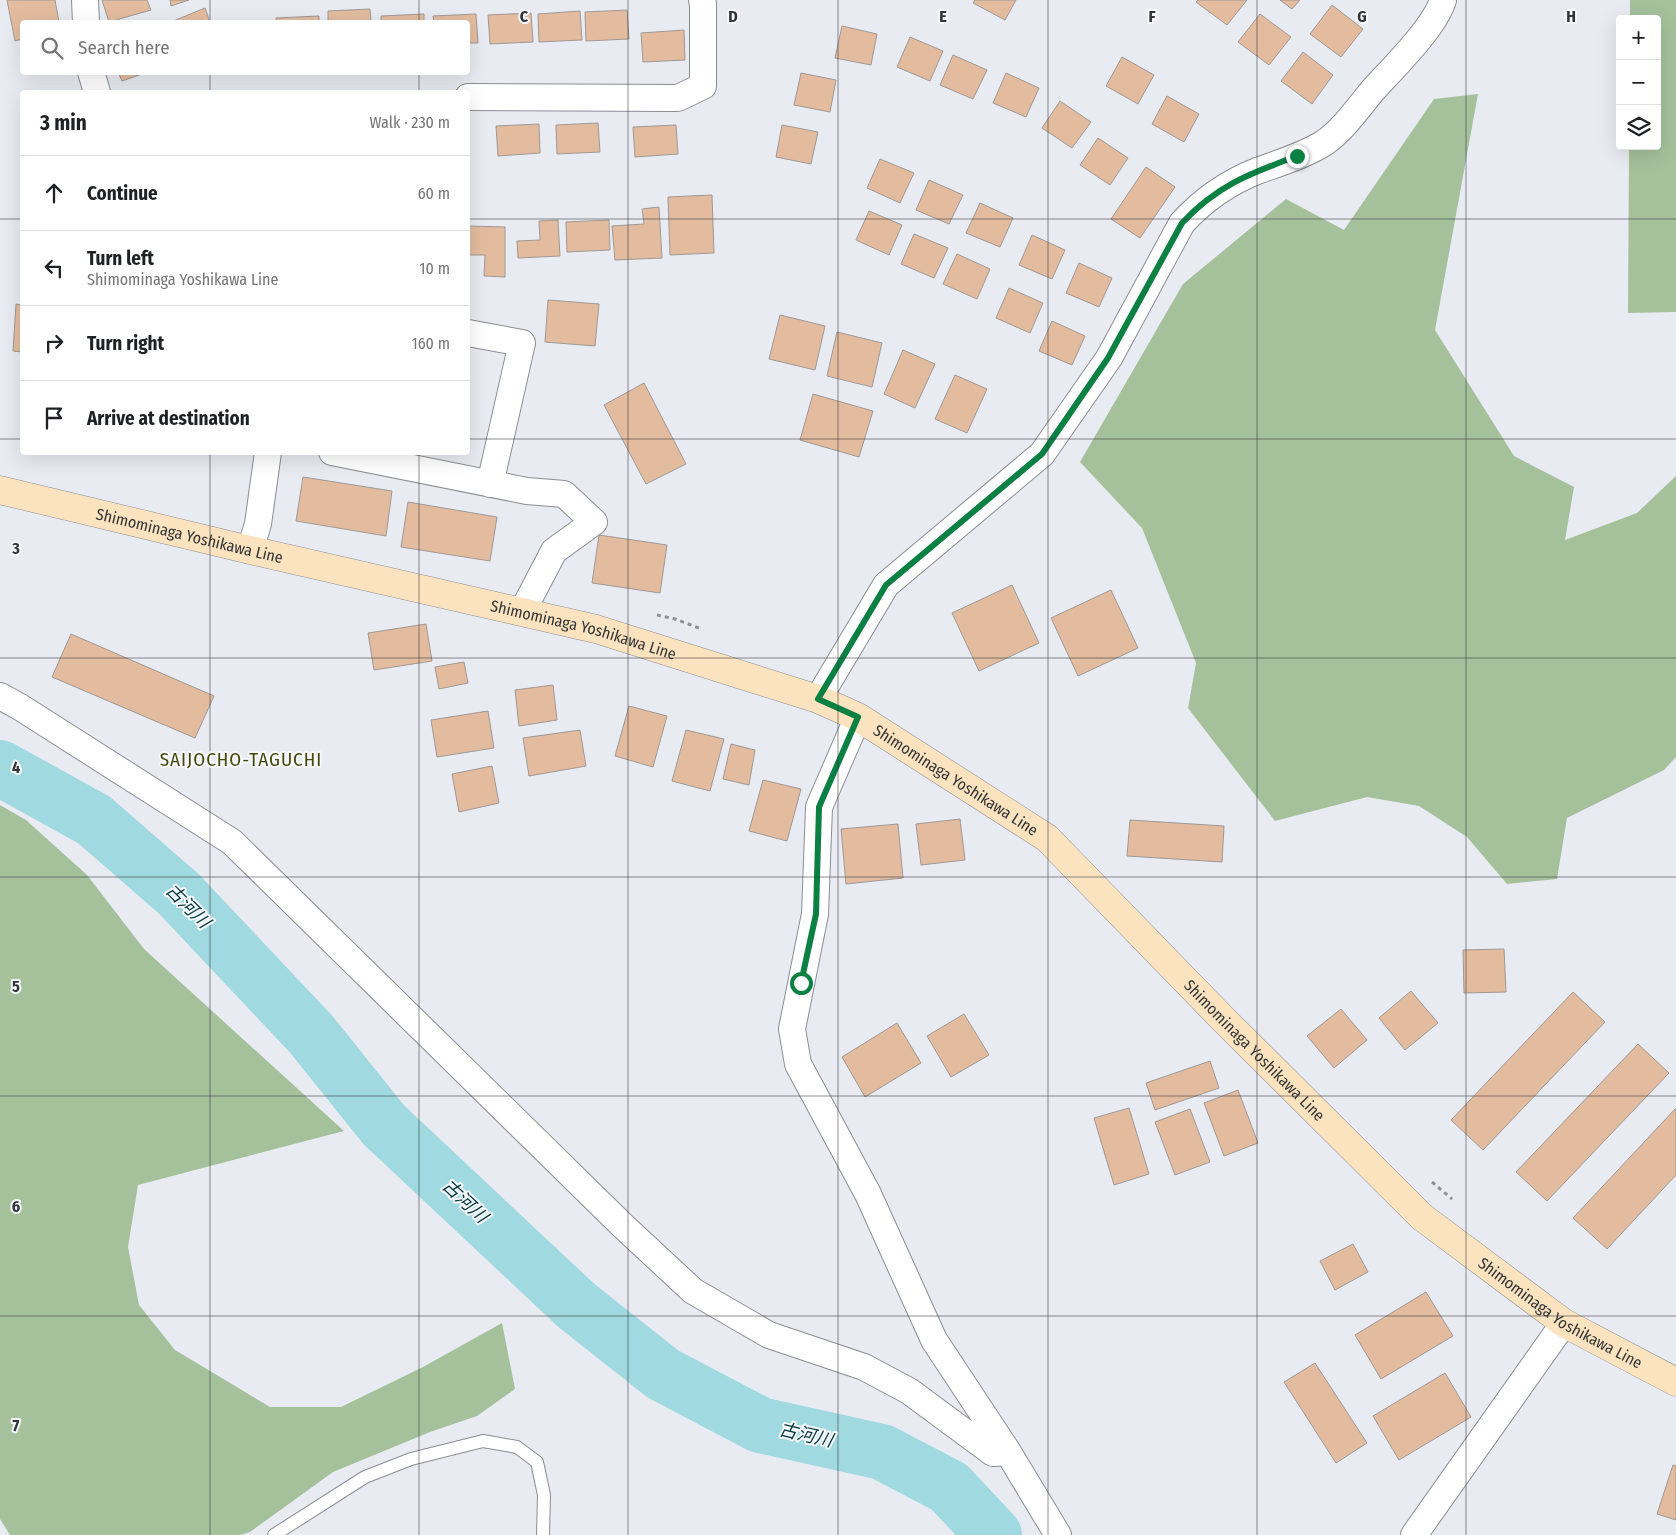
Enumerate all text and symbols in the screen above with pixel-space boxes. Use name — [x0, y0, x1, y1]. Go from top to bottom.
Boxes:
text: C — [520, 7, 529, 26]
text: D — [728, 7, 738, 26]
text: E — [939, 7, 947, 26]
text: F — [1148, 7, 1156, 26]
text: G — [1357, 7, 1367, 26]
text: H — [1566, 7, 1576, 26]
map controls — [1616, 15, 1661, 150]
button: + — [1616, 15, 1661, 60]
search box — [20, 20, 470, 75]
icon: search — [38, 34, 66, 62]
text: Search here — [78, 36, 170, 59]
button: − — [1616, 60, 1661, 105]
button: layers — [1616, 105, 1661, 150]
text: 3 min — [40, 110, 87, 136]
text: Walk · 230 m — [370, 113, 450, 132]
route end — [1286, 145, 1309, 168]
icon: ahead — [40, 179, 68, 207]
text: Continue — [87, 182, 158, 205]
text: 60 m — [418, 184, 450, 203]
text: Turn left — [87, 247, 154, 270]
icon: left — [40, 254, 68, 282]
text: 10 m — [419, 259, 450, 278]
text: Shimominaga Yoshikawa Line — [87, 270, 278, 289]
icon: right — [40, 329, 68, 357]
text: Turn right — [87, 332, 164, 355]
text: 160 m — [411, 334, 450, 353]
icon: arrive — [40, 404, 68, 432]
text: Arrive at destination — [87, 407, 250, 430]
street label: Shimominaga Yoshikawa Line — [94, 504, 285, 567]
text: 3 — [11, 539, 20, 558]
street label: Shimominaga Yoshikawa Line — [489, 596, 679, 664]
street label: Shimominaga Yoshikawa Line — [870, 721, 1042, 840]
district label: SAIJOCHO-TAGUCHI — [160, 748, 322, 771]
text: 4 — [12, 758, 20, 777]
water label: 古河川 — [161, 879, 216, 934]
route start — [790, 972, 813, 995]
street label: Shimominaga Yoshikawa Line — [1180, 976, 1329, 1125]
text: 5 — [12, 977, 20, 996]
water label: 古河川 — [438, 1175, 494, 1229]
text: 6 — [12, 1197, 20, 1216]
street label: Shimominaga Yoshikawa Line — [1474, 1253, 1646, 1373]
text: 7 — [13, 1416, 20, 1435]
water label: 古河川 — [777, 1418, 837, 1452]

